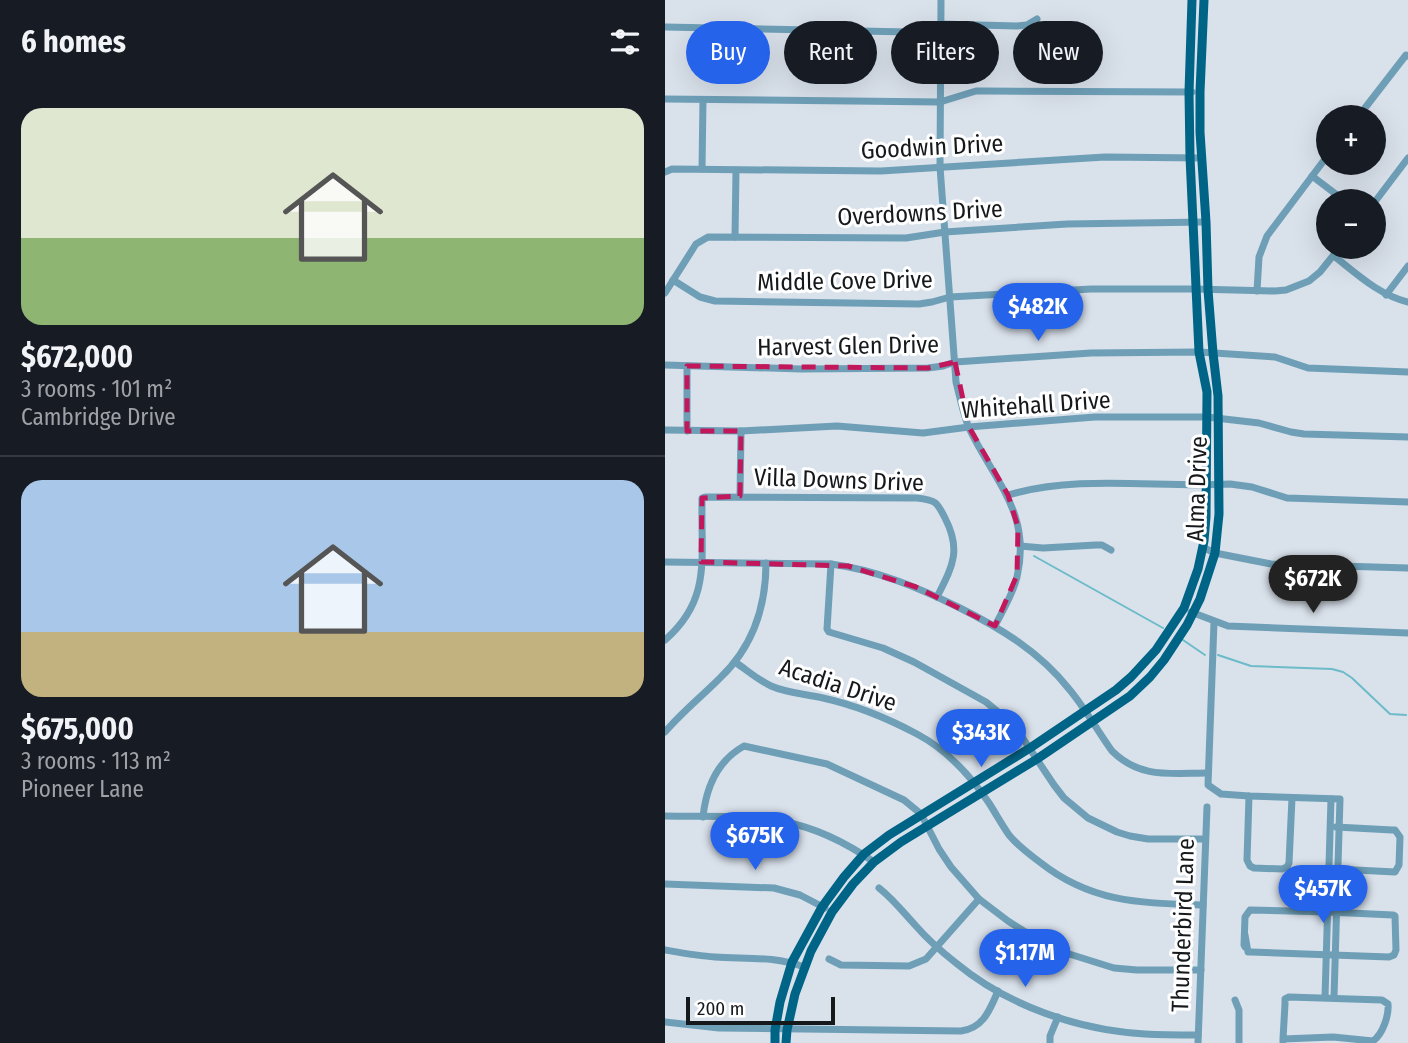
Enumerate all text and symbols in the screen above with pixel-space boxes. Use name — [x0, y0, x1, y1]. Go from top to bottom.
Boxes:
chip: Buy — [686, 21, 770, 84]
chip: Rent — [784, 21, 877, 84]
chip: Filters — [891, 21, 999, 84]
chip: New — [1013, 21, 1103, 84]
icon: filters — [606, 23, 644, 61]
text: 6 homes — [21, 24, 126, 60]
map controls — [1316, 105, 1386, 259]
button: + — [1316, 105, 1386, 175]
street label: Goodwin Drive — [860, 129, 1004, 165]
icon: home — [270, 154, 396, 280]
button: − — [1316, 189, 1386, 259]
street label: Overdowns Drive — [836, 195, 1004, 231]
street label: Middle Cove Drive — [757, 265, 933, 297]
pin: $482K — [989, 284, 1087, 343]
text: $482K — [1008, 292, 1068, 320]
street label: Harvest Glen Drive — [757, 330, 939, 362]
text: $672,000 — [21, 339, 133, 375]
text: 3 rooms · 101 m² — [21, 375, 172, 403]
street label: Whitehall Drive — [961, 386, 1111, 424]
text: Cambridge Drive — [21, 403, 176, 431]
street label: Alma Drive — [1181, 436, 1213, 542]
street label: Villa Downs Drive — [754, 463, 924, 497]
icon: home — [270, 526, 396, 652]
pin: $672K — [1264, 556, 1362, 615]
text: $672K — [1285, 564, 1341, 592]
street label: Acadia Drive — [776, 653, 900, 717]
pin: $343K — [932, 710, 1030, 769]
text: $675,000 — [21, 711, 134, 747]
text: $343K — [952, 718, 1010, 746]
text: 3 rooms · 113 m² — [21, 747, 171, 775]
text: Pioneer Lane — [21, 775, 144, 803]
pin: $675K — [706, 812, 804, 872]
text: $675K — [726, 821, 784, 849]
street label: Thunderbird Lane — [1166, 838, 1200, 1012]
pin: $457K — [1274, 866, 1372, 925]
text: $457K — [1295, 874, 1351, 902]
pin: $1.17M — [968, 930, 1082, 989]
text: $1.17M — [995, 938, 1055, 966]
scale bar — [686, 994, 835, 1026]
text: 200 m — [697, 997, 744, 1020]

